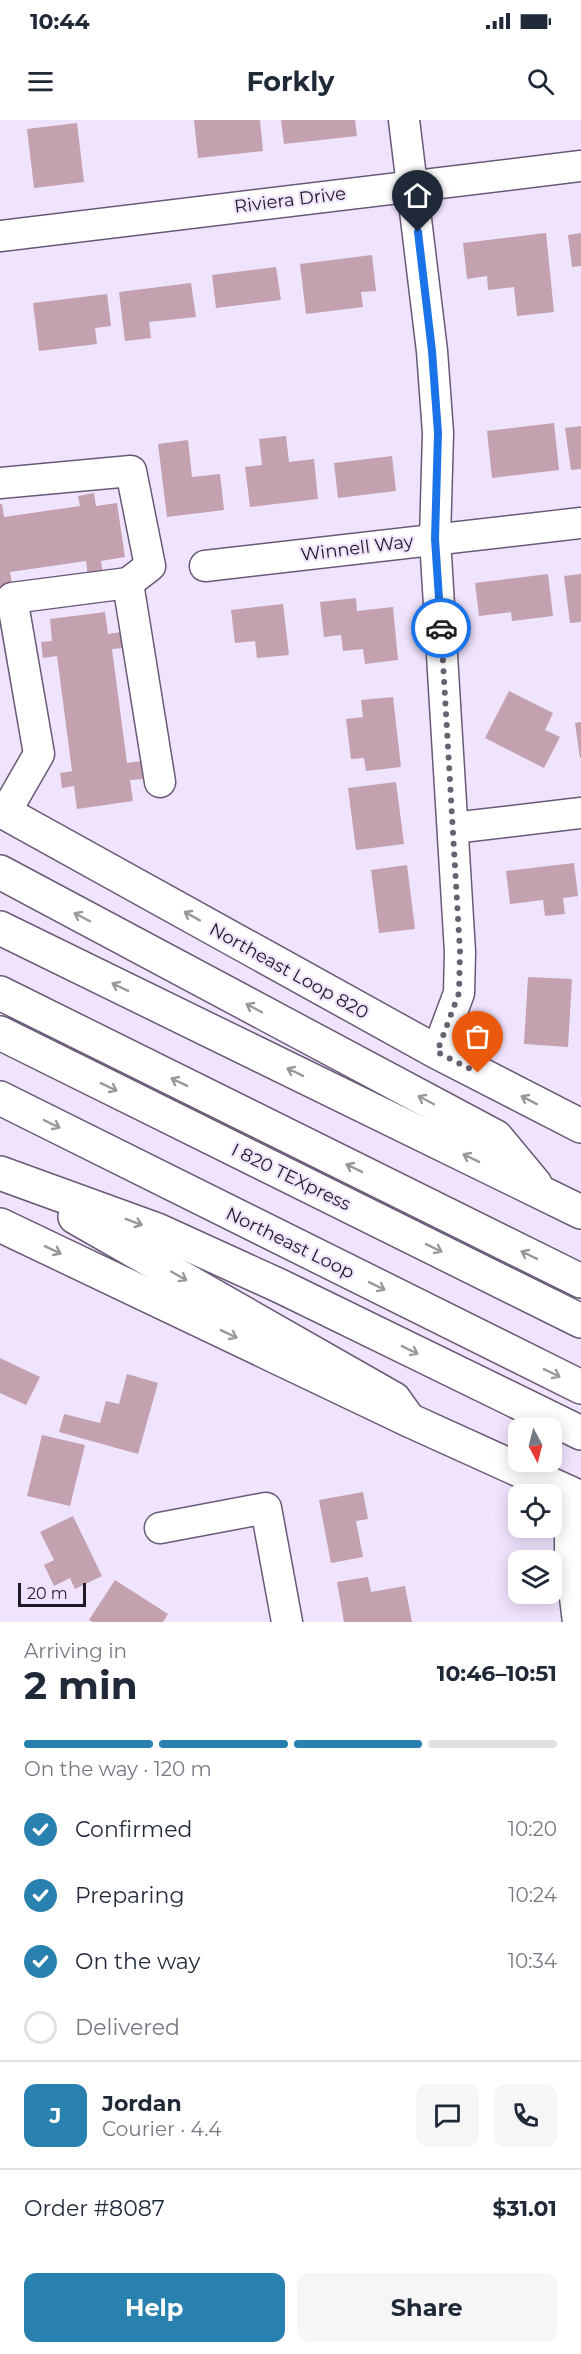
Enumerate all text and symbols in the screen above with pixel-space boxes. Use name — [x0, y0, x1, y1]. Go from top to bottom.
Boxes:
text: 10:44 — [30, 8, 90, 35]
icon: menu — [24, 65, 57, 98]
text: Forkly — [246, 65, 335, 98]
icon: search — [524, 65, 557, 98]
pin — [392, 170, 443, 232]
icon: home — [401, 179, 434, 212]
street label: Riviera Drive — [233, 182, 347, 218]
street label: Winnell Way — [299, 530, 415, 566]
courier — [411, 598, 471, 658]
icon: car — [425, 612, 458, 645]
one-way arrow — [183, 910, 201, 921]
one-way arrow — [73, 911, 91, 922]
street label: Northeast Loop 820 — [206, 918, 372, 1024]
one-way arrow — [112, 980, 130, 992]
one-way arrow — [246, 1002, 263, 1014]
pin — [452, 1011, 503, 1073]
icon: bag — [461, 1020, 494, 1053]
one-way arrow — [287, 1066, 305, 1078]
one-way arrow — [170, 1075, 188, 1087]
one-way arrow — [99, 1081, 117, 1093]
one-way arrow — [520, 1093, 538, 1105]
one-way arrow — [418, 1094, 435, 1106]
one-way arrow — [43, 1119, 61, 1131]
street label: I 820 TEXpress — [228, 1139, 354, 1215]
one-way arrow — [462, 1151, 480, 1163]
one-way arrow — [345, 1162, 363, 1173]
street label: Northeast Loop — [222, 1202, 358, 1284]
one-way arrow — [124, 1217, 143, 1228]
one-way arrow — [425, 1242, 443, 1254]
one-way arrow — [43, 1244, 61, 1256]
one-way arrow — [520, 1248, 538, 1260]
one-way arrow — [170, 1271, 187, 1283]
one-way arrow — [368, 1281, 386, 1292]
one-way arrow — [219, 1328, 237, 1340]
one-way arrow — [400, 1344, 418, 1356]
one-way arrow — [543, 1367, 560, 1379]
north arrow — [508, 1418, 562, 1472]
map controls — [508, 1418, 562, 1604]
button: locate — [508, 1484, 562, 1538]
button: layers — [508, 1550, 562, 1604]
scale bar — [18, 1580, 86, 1608]
text: 20 m — [27, 1584, 68, 1603]
text: Arriving in — [24, 1639, 127, 1663]
text: 10:46–10:51 — [437, 1660, 557, 1687]
text: 2 min — [24, 1661, 138, 1709]
text: On the way · 120 m — [24, 1757, 212, 1781]
icon: check — [24, 1813, 57, 1846]
text: Confirmed — [75, 1816, 192, 1843]
text: 10:20 — [508, 1817, 557, 1841]
icon: check — [24, 1879, 57, 1912]
text: Preparing — [75, 1882, 184, 1909]
text: 10:24 — [508, 1883, 557, 1907]
icon: check — [24, 1945, 57, 1978]
text: On the way — [75, 1948, 200, 1975]
text: 10:34 — [508, 1949, 557, 1973]
text: Delivered — [75, 2014, 180, 2041]
button: chat — [416, 2084, 479, 2147]
button: phone — [494, 2084, 557, 2147]
text: Jordan — [102, 2090, 182, 2117]
text: J — [50, 2102, 61, 2129]
text: Courier · 4.4 — [102, 2117, 221, 2141]
text: Order #8087 — [24, 2195, 165, 2222]
text: $31.01 — [492, 2195, 557, 2222]
button: Help — [24, 2273, 285, 2342]
button: Share — [297, 2273, 557, 2342]

